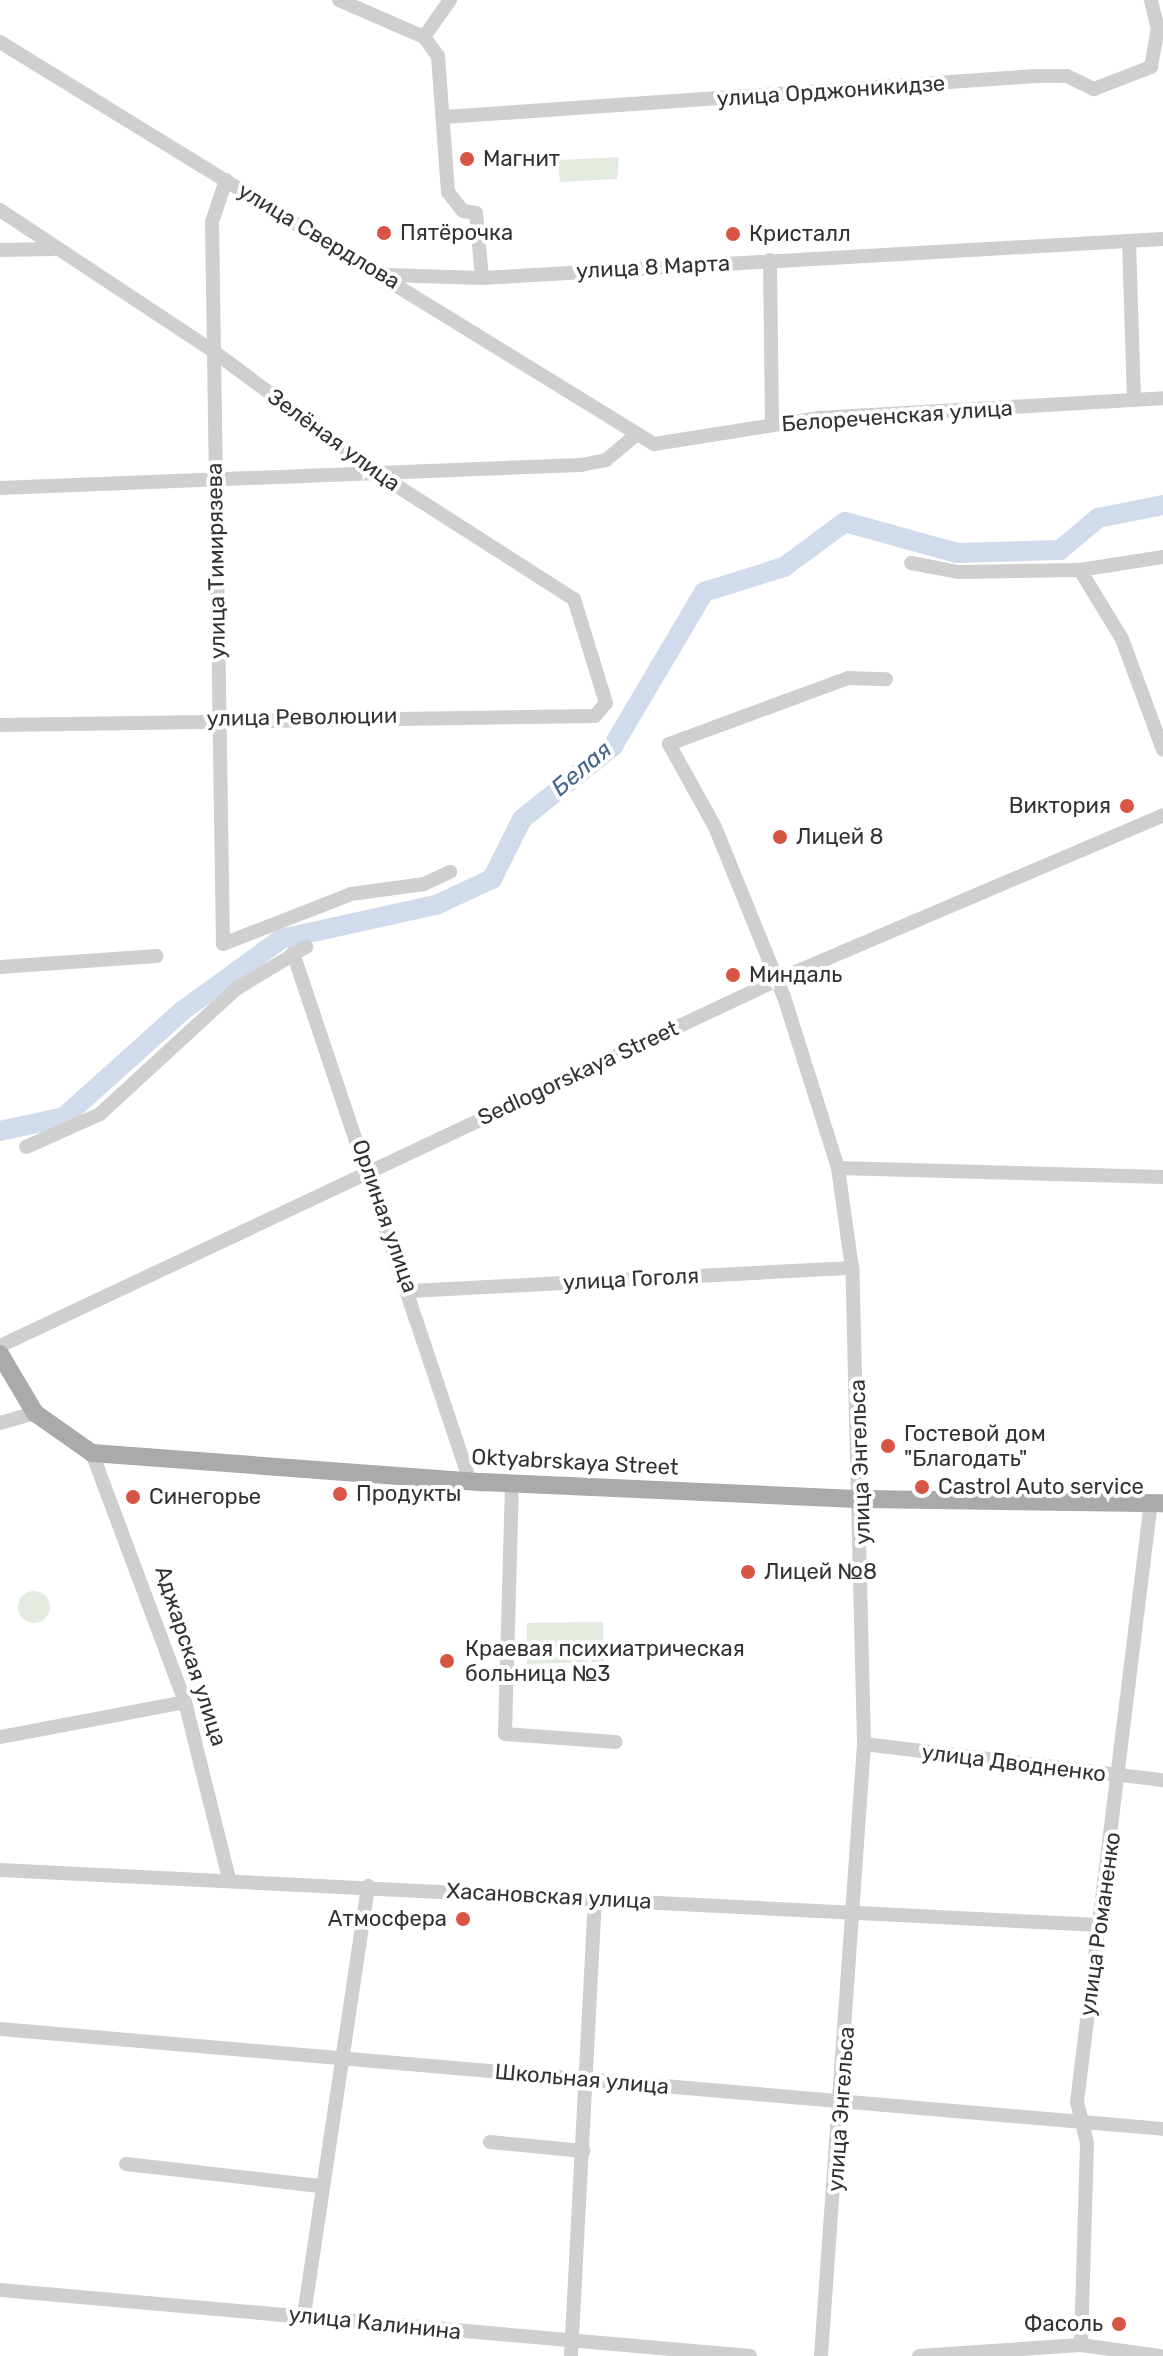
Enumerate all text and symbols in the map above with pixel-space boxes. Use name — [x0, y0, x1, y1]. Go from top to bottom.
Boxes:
street label: улица Орджоникидзе — [716, 70, 946, 112]
place label: Магнит — [483, 146, 560, 172]
marker: Магнит — [458, 150, 476, 168]
street label: улица Свердлова — [233, 177, 405, 295]
place label: Пятёрочка — [400, 220, 513, 246]
place label: Кристалл — [749, 221, 851, 247]
marker: Пятёрочка — [375, 224, 393, 242]
marker: Кристалл — [724, 225, 742, 243]
street label: улица 8 Марта — [575, 250, 731, 284]
street label: Зелёная улица — [263, 383, 405, 497]
street label: Белореченская улица — [781, 395, 1013, 437]
street label: улица Тимирязева — [201, 463, 231, 659]
street label: улица Революции — [207, 702, 397, 732]
water label: Белая — [546, 736, 618, 802]
place label: Виктория — [1009, 793, 1111, 819]
marker: Виктория — [1118, 797, 1136, 815]
place label: Лицей 8 — [796, 824, 884, 850]
marker: Лицей 8 — [771, 828, 789, 846]
place label: Миндаль — [749, 962, 842, 988]
marker: Миндаль — [724, 966, 742, 984]
street label: Sedlogorskaya Street — [474, 1015, 682, 1131]
street label: Орлиная улица — [346, 1136, 424, 1296]
street label: улица Гоголя — [562, 1262, 700, 1296]
street label: улица Энгельса — [844, 1379, 876, 1545]
place label: Гостевой дом "Благодать" — [904, 1420, 1046, 1472]
marker: Гостевой дом "Благодать" — [879, 1437, 897, 1455]
street label: Oktyabrskaya Street — [471, 1443, 679, 1481]
place label: Castrol Auto service — [938, 1474, 1144, 1500]
marker: Castrol Auto service — [913, 1478, 931, 1496]
place label: Продукты — [356, 1481, 461, 1507]
place label: Синегорье — [149, 1484, 261, 1510]
marker: Продукты — [331, 1485, 349, 1503]
marker: Синегорье — [124, 1488, 142, 1506]
place label: Лицей №8 — [764, 1559, 877, 1585]
street label: Аджарская улица — [149, 1563, 233, 1749]
marker: Лицей №8 — [739, 1563, 757, 1581]
place label: Краевая психиатрическая больница №3 — [465, 1635, 745, 1686]
marker: Краевая психиатрическая больница №3 — [436, 1650, 458, 1672]
street label: улица Дводненко — [920, 1739, 1108, 1787]
street label: улица Романенко — [1074, 1830, 1126, 2018]
street label: Хасановская улица — [446, 1877, 652, 1915]
place label: Атмосфера — [328, 1906, 447, 1932]
marker: Атмосфера — [454, 1910, 472, 1928]
street label: улица Энгельса — [822, 2025, 860, 2193]
street label: Школьная улица — [494, 2058, 670, 2100]
street label: улица Калинина — [287, 2301, 463, 2345]
place label: Фасоль — [1024, 2311, 1103, 2337]
marker: Фасоль — [1110, 2315, 1128, 2333]

